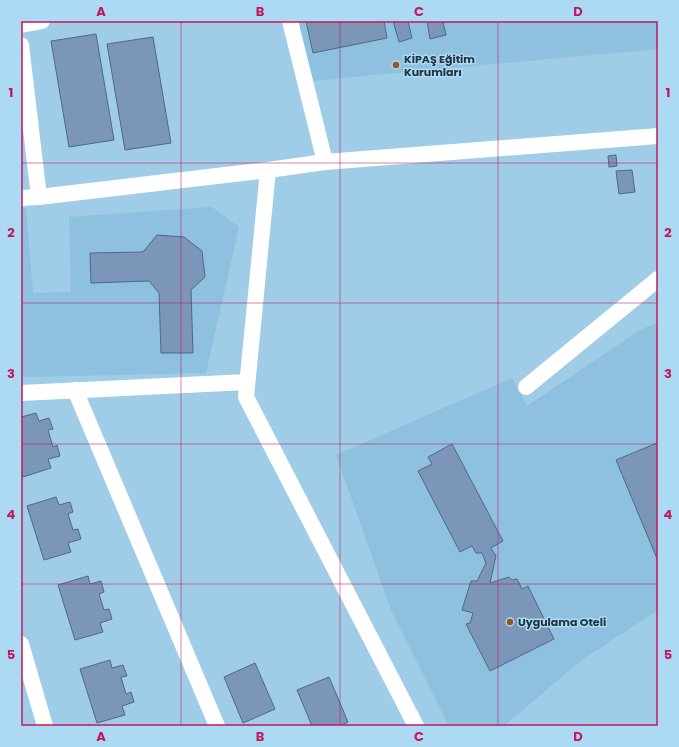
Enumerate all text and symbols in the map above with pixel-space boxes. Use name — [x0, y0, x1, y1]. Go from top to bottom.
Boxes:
text: A — [96, 2, 106, 21]
text: B — [256, 2, 265, 21]
text: C — [414, 2, 424, 21]
text: D — [573, 2, 583, 21]
place label: KİPAŞ Eğitim Kurumları — [404, 51, 475, 80]
marker: KİPAŞ Eğitim Kurumları — [391, 60, 401, 70]
text: 1 — [9, 83, 13, 102]
text: 1 — [666, 83, 670, 102]
text: 2 — [7, 223, 15, 242]
text: 2 — [664, 223, 672, 242]
text: 3 — [7, 364, 15, 383]
text: 3 — [664, 364, 672, 383]
text: 4 — [7, 505, 16, 524]
text: 4 — [664, 505, 673, 524]
place label: Uygulama Oteli — [518, 614, 606, 630]
marker: Uygulama Oteli — [505, 617, 515, 627]
text: 5 — [7, 645, 15, 664]
text: 5 — [664, 645, 672, 664]
text: A — [96, 727, 106, 746]
text: B — [256, 727, 265, 746]
text: C — [414, 727, 424, 746]
text: D — [573, 727, 583, 746]

